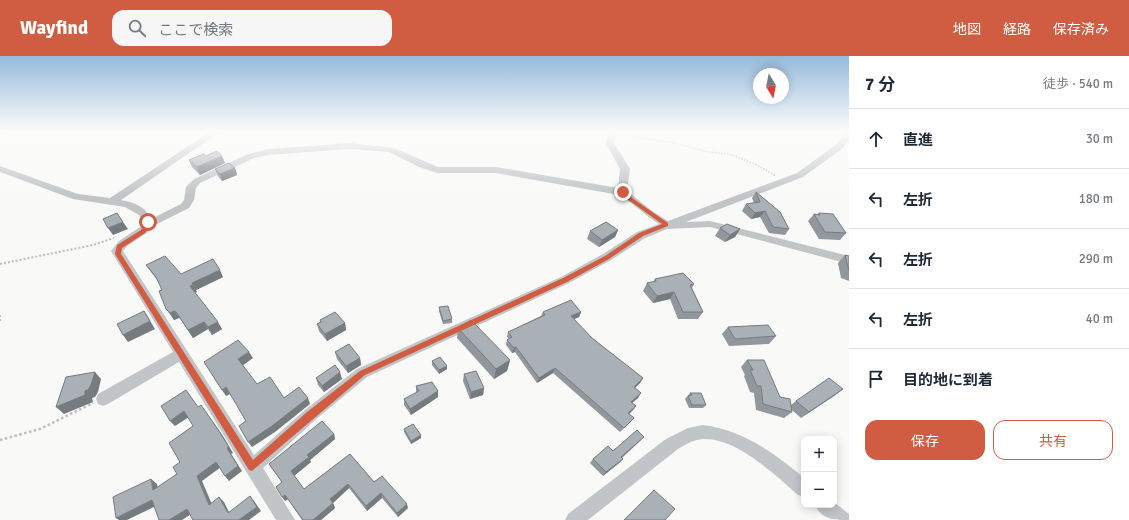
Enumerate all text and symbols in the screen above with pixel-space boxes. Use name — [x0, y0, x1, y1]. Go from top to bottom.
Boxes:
search box — [112, 10, 392, 46]
text: Wayfind — [20, 16, 88, 40]
icon: search — [126, 17, 148, 39]
text: ここで検索 — [158, 21, 233, 39]
text: 地図 — [953, 21, 981, 38]
text: 経路 — [1003, 21, 1031, 38]
text: 保存済み — [1053, 21, 1109, 38]
north arrow — [753, 68, 789, 104]
text: 7 分 — [865, 74, 895, 95]
text: 徒歩 · 540 m — [1043, 76, 1113, 92]
icon: ahead — [865, 128, 887, 150]
text: 直進 — [903, 131, 933, 149]
text: 30 m — [1086, 131, 1113, 147]
route end — [614, 183, 632, 201]
icon: left — [865, 188, 887, 210]
text: 左折 — [903, 191, 933, 209]
text: 180 m — [1079, 191, 1113, 207]
route start — [139, 213, 157, 231]
icon: left — [865, 248, 887, 270]
text: 左折 — [903, 251, 933, 269]
text: 290 m — [1079, 251, 1113, 267]
icon: left — [865, 308, 887, 330]
text: 左折 — [903, 311, 933, 329]
text: 40 m — [1086, 311, 1113, 327]
icon: arrive — [865, 368, 887, 390]
text: 目的地に到着 — [903, 371, 993, 389]
button: 保存 — [865, 420, 985, 460]
button: 共有 — [993, 420, 1113, 460]
map controls — [801, 436, 837, 508]
button: + — [801, 436, 837, 472]
button: − — [801, 472, 837, 508]

